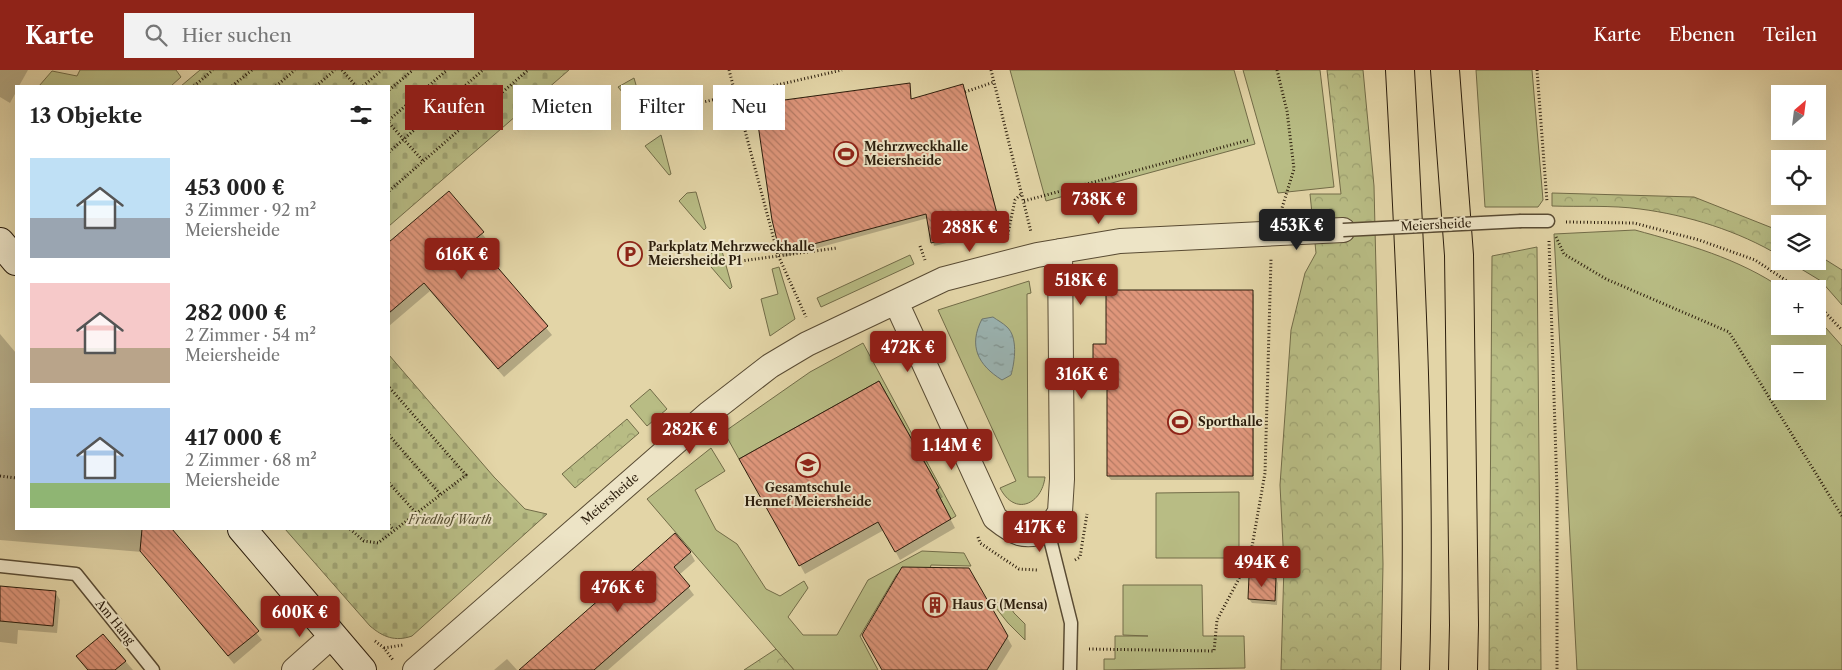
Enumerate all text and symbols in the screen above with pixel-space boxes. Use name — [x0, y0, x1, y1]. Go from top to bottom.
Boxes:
search box — [124, 13, 474, 58]
text: Karte — [25, 21, 94, 50]
icon: search — [142, 21, 170, 49]
text: Hier suchen — [182, 24, 292, 47]
text: Karte — [1593, 24, 1641, 46]
text: Ebenen — [1669, 24, 1735, 46]
text: Teilen — [1763, 24, 1817, 46]
chip: Kaufen — [405, 85, 503, 130]
chip: Mieten — [513, 85, 611, 130]
chip: Filter — [621, 85, 703, 130]
chip: Neu — [713, 85, 785, 130]
north arrow — [1771, 85, 1826, 140]
map controls — [1771, 85, 1826, 400]
icon: filters — [347, 101, 375, 129]
text: 13 Objekte — [30, 103, 142, 128]
place label: Mehrzweckhalle Meiersheide — [864, 139, 968, 168]
sports icon: Mehrzweckhalle Meiersheide — [833, 141, 859, 167]
button: locate — [1771, 150, 1826, 205]
text: 453 000 € — [185, 175, 285, 200]
icon: home — [70, 178, 130, 238]
pin: 738K € — [1058, 182, 1140, 225]
text: 738K € — [1072, 189, 1126, 209]
text: 3 Zimmer · 92 m² — [185, 200, 316, 220]
pin: 453K € — [1256, 208, 1338, 251]
pin: 288K € — [929, 210, 1011, 253]
text: 453K € — [1270, 215, 1324, 235]
street label: Meiersheide — [1400, 215, 1472, 234]
button: layers — [1771, 215, 1826, 270]
text: 288K € — [942, 217, 998, 237]
text: Meiersheide — [185, 220, 280, 240]
pin: 616K € — [421, 238, 503, 280]
place label: Parkplatz Mehrzweckhalle Meiersheide P1 — [648, 239, 815, 268]
parking icon: Parkplatz Mehrzweckhalle Meiersheide P1 — [617, 241, 643, 267]
text: 616K € — [436, 244, 488, 264]
pin: 518K € — [1040, 264, 1122, 306]
text: 518K € — [1055, 270, 1107, 290]
button: + — [1771, 280, 1826, 335]
text: 282 000 € — [185, 300, 287, 325]
icon: home — [70, 303, 130, 363]
text: 2 Zimmer · 54 m² — [185, 325, 316, 345]
pin: 472K € — [867, 330, 949, 373]
text: 472K € — [881, 337, 935, 357]
text: Meiersheide — [185, 345, 280, 365]
button: − — [1771, 345, 1826, 400]
pin: 316K € — [1041, 358, 1123, 400]
text: 316K € — [1056, 364, 1108, 384]
sports icon: Sporthalle — [1167, 409, 1193, 435]
pin: 282K € — [649, 412, 731, 455]
place label: Sporthalle — [1198, 414, 1263, 429]
text: 282K € — [662, 419, 718, 439]
text: 417 000 € — [185, 425, 282, 450]
icon: home — [70, 428, 130, 488]
pin: 1.14M € — [906, 428, 998, 471]
text: 1.14M € — [922, 435, 982, 455]
text: 2 Zimmer · 68 m² — [185, 450, 317, 470]
school or university icon: Gesamtschule Hennef Meiersheide — [795, 452, 821, 478]
street label: Meiersheide — [578, 469, 642, 528]
text: Meiersheide — [185, 470, 280, 490]
place label: Gesamtschule Hennef Meiersheide — [745, 480, 871, 509]
pin: 417K € — [999, 510, 1081, 553]
park label: Friedhof Warth — [407, 512, 492, 527]
text: 417K € — [1014, 517, 1066, 537]
pin: 494K € — [1221, 546, 1303, 588]
text: 494K € — [1234, 552, 1290, 572]
pin: 476K € — [577, 570, 659, 613]
text: 476K € — [591, 577, 645, 597]
building icon: Haus G (Mensa) — [922, 592, 948, 618]
street label: Am Hang — [92, 595, 139, 648]
pin: 600K € — [259, 596, 341, 638]
place label: Haus G (Mensa) — [952, 597, 1047, 612]
text: 600K € — [272, 602, 328, 622]

